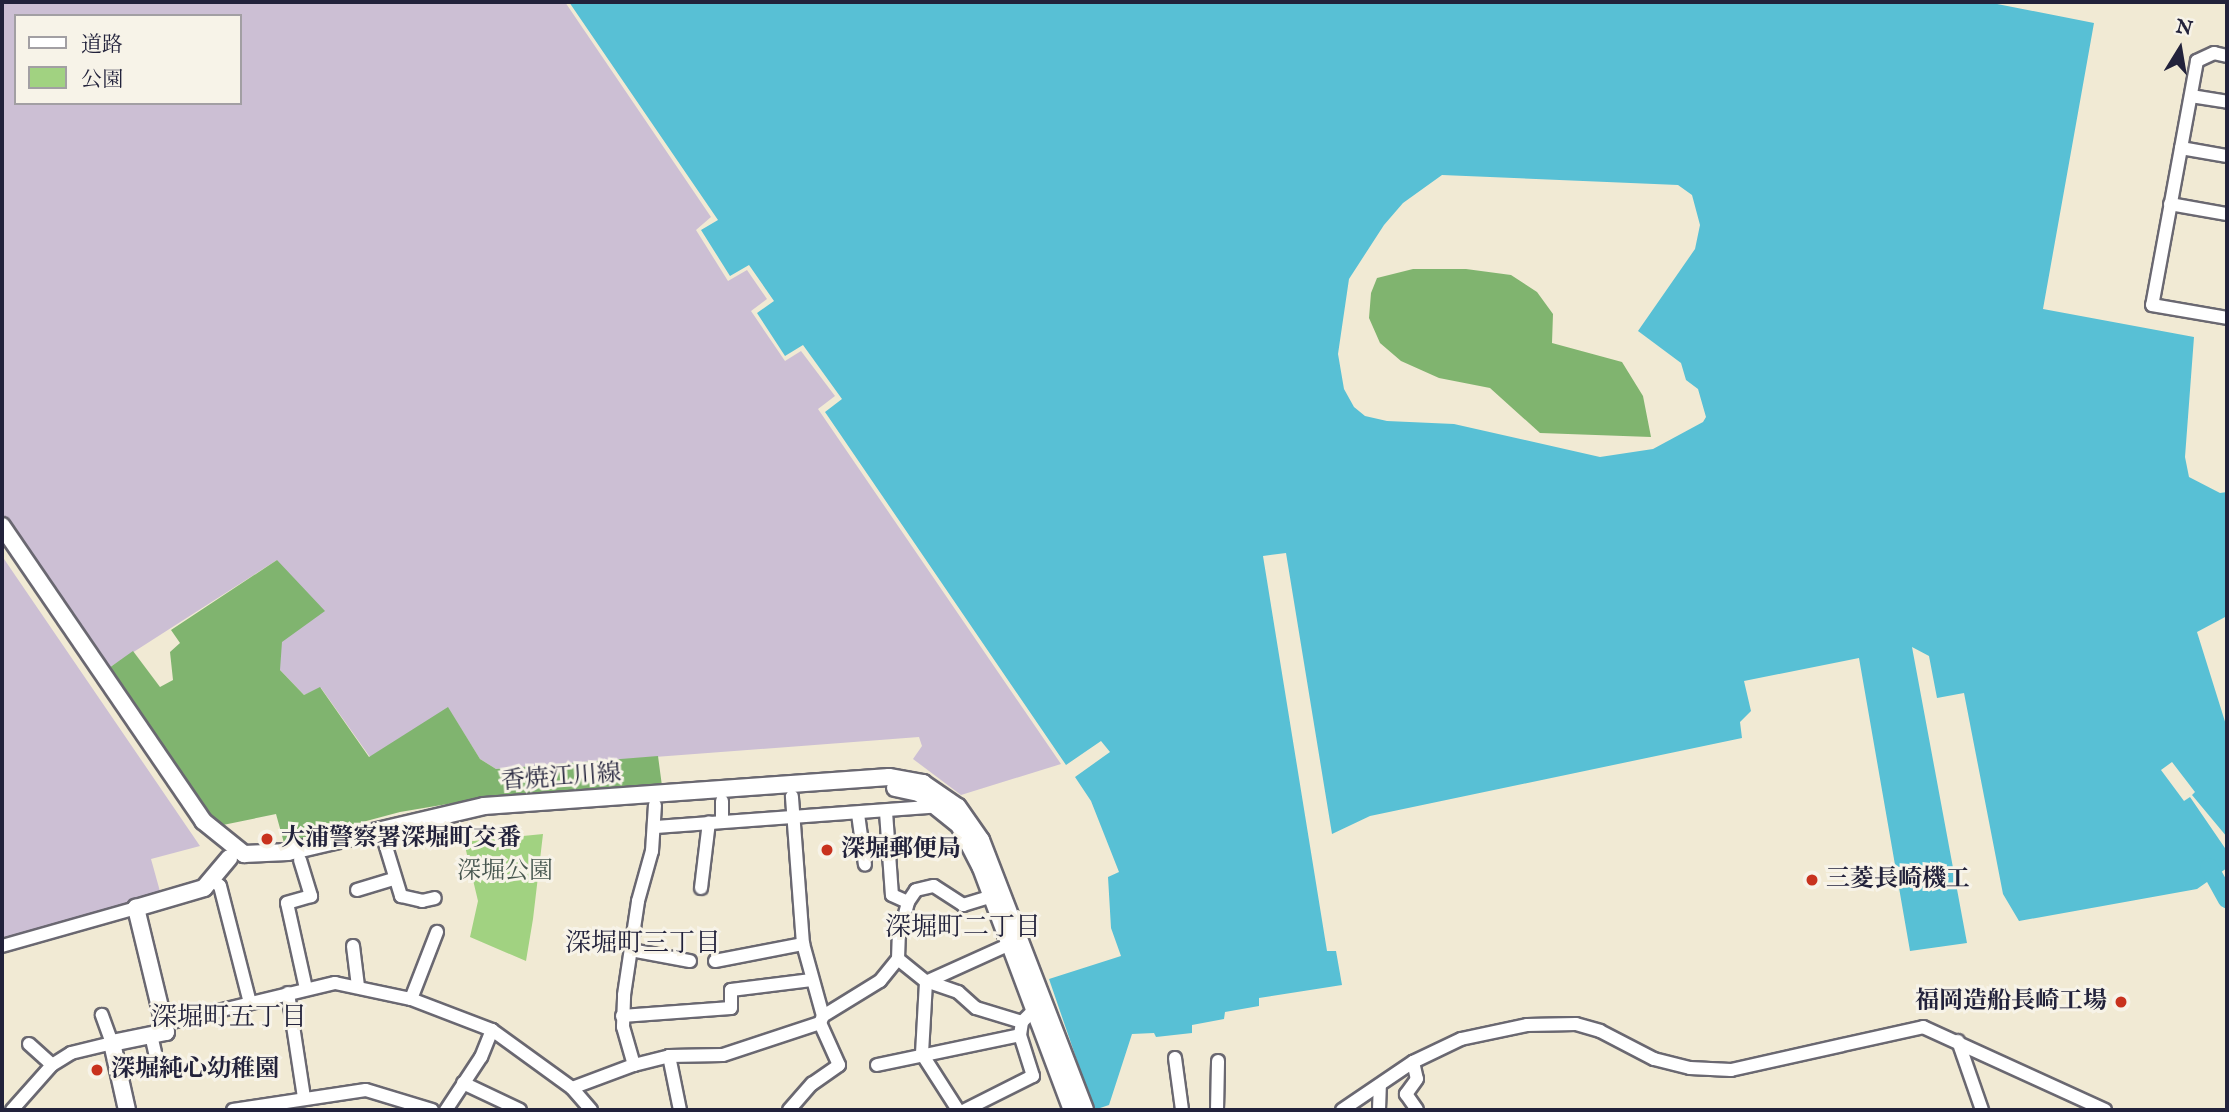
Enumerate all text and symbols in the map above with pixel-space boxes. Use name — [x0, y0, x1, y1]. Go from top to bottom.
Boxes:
legend — [14, 14, 242, 105]
north arrow — [2145, 14, 2215, 84]
text: N — [2174, 15, 2194, 42]
text: 道路 — [81, 32, 123, 59]
text: 公園 — [81, 67, 123, 94]
street label: 香焼江川線 — [500, 759, 622, 797]
place label: 大浦警察署深堀町交番 — [281, 825, 521, 853]
marker: 大浦警察署深堀町交番 — [259, 831, 275, 847]
place label: 深堀郵便局 — [841, 836, 961, 864]
marker: 深堀郵便局 — [819, 842, 835, 858]
park label: 深堀公園 — [457, 858, 553, 886]
place label: 三菱長崎機工 — [1826, 866, 1970, 894]
marker: 三菱長崎機工 — [1804, 872, 1820, 888]
district label: 深堀町二丁目 — [885, 912, 1041, 944]
district label: 深堀町三丁目 — [565, 928, 721, 960]
place label: 福岡造船長崎工場 — [1915, 988, 2107, 1016]
marker: 福岡造船長崎工場 — [2113, 994, 2129, 1010]
district label: 深堀町五丁目 — [151, 1002, 307, 1034]
place label: 深堀純心幼稚園 — [111, 1056, 279, 1084]
marker: 深堀純心幼稚園 — [89, 1062, 105, 1078]

